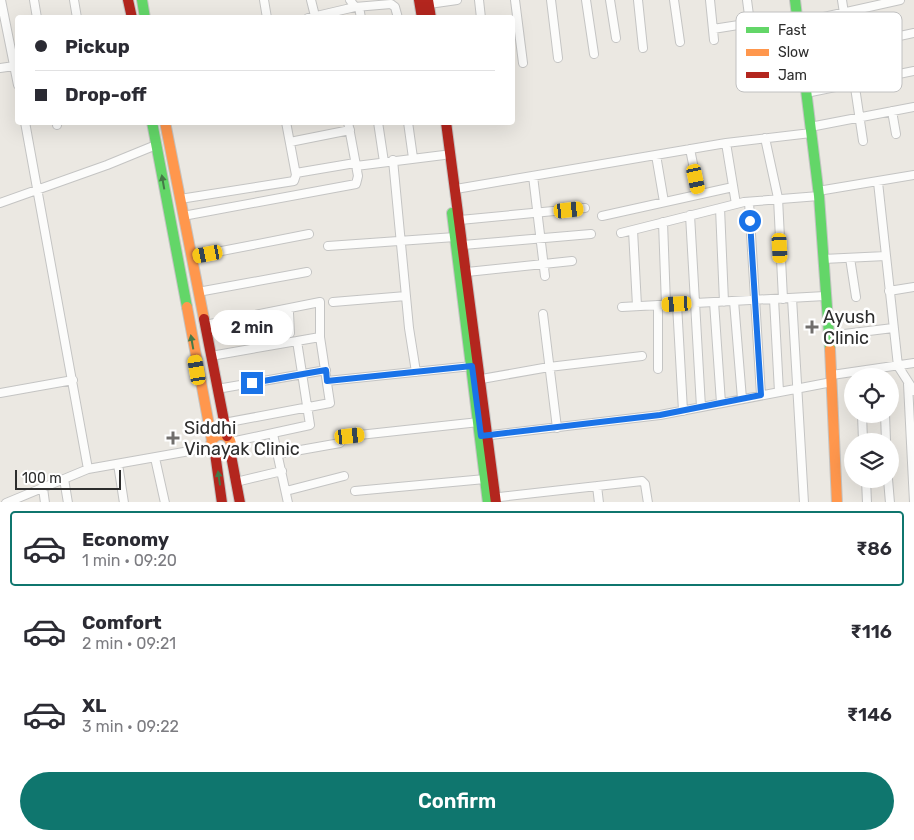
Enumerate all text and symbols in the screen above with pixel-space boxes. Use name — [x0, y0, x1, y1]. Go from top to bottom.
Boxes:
legend — [736, 12, 902, 92]
text: Fast — [778, 22, 807, 39]
text: Pickup — [65, 35, 130, 58]
text: Slow — [778, 44, 809, 61]
text: Jam — [778, 67, 807, 84]
text: Drop-off — [65, 83, 147, 106]
car — [685, 163, 706, 195]
one-way arrow — [158, 174, 166, 190]
car — [553, 201, 584, 219]
route start — [739, 210, 761, 232]
car — [771, 233, 788, 263]
car — [191, 244, 224, 264]
car — [661, 296, 692, 312]
place label: Ayush Clinic — [823, 306, 875, 349]
callout: 2 min — [211, 310, 293, 346]
text: 2 min — [231, 318, 273, 337]
marker: Ayush Clinic — [805, 320, 819, 334]
one-way arrow — [188, 333, 196, 349]
car — [187, 354, 206, 386]
map controls — [844, 368, 899, 488]
button: locate — [844, 368, 899, 423]
route end — [241, 372, 263, 394]
place label: Siddhi Vinayak Clinic — [184, 417, 300, 460]
car — [334, 427, 365, 445]
marker: Siddhi Vinayak Clinic — [166, 431, 180, 445]
button: layers — [844, 433, 899, 488]
scale bar — [15, 468, 121, 491]
one-way arrow — [215, 469, 223, 485]
text: 100 m — [22, 470, 62, 487]
icon: car — [22, 526, 67, 571]
text: Economy — [82, 528, 169, 551]
text: ₹86 — [856, 537, 892, 560]
text: 1 min · 09:20 — [82, 551, 177, 570]
icon: car — [22, 609, 67, 654]
text: Comfort — [82, 611, 162, 634]
text: ₹116 — [850, 620, 892, 643]
text: 2 min · 09:21 — [82, 634, 176, 653]
icon: car — [22, 692, 67, 737]
text: XL — [82, 694, 106, 717]
text: ₹146 — [847, 703, 892, 726]
text: 3 min · 09:22 — [82, 717, 179, 736]
button: Confirm — [20, 772, 894, 830]

